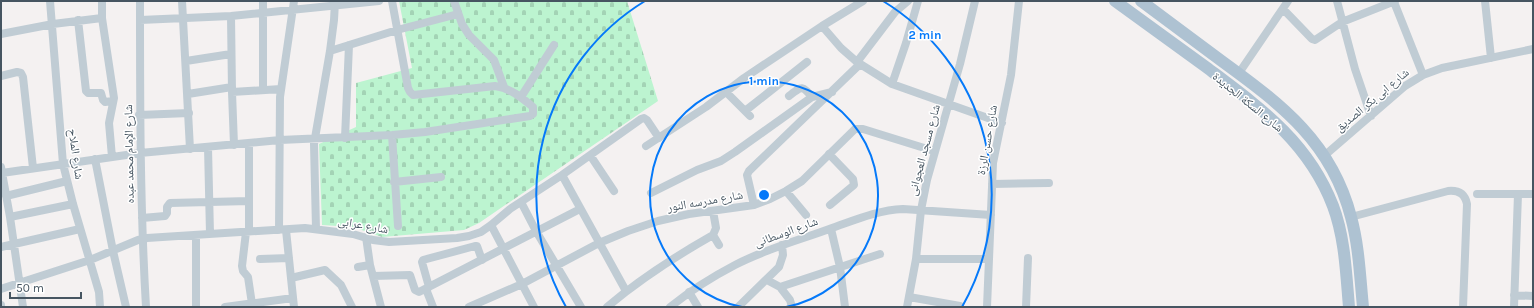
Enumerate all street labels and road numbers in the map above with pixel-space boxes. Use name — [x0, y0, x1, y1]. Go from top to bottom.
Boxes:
street label: شارع ابى بكر الصديق — [1332, 65, 1412, 136]
street label: شارع السكة الجديدة — [1209, 69, 1286, 136]
street label: شارع مسجد العجوانى — [905, 103, 944, 197]
street label: شارع الإمام محمد عبده — [121, 104, 138, 204]
street label: شارع حسن الرزة — [974, 104, 1001, 176]
street label: شارع الملاح — [65, 128, 86, 180]
street label: شارع مدرسه النور — [665, 187, 744, 216]
street label: شارع عرابى — [337, 214, 389, 237]
street label: شارع الوسطانى — [752, 214, 820, 251]

